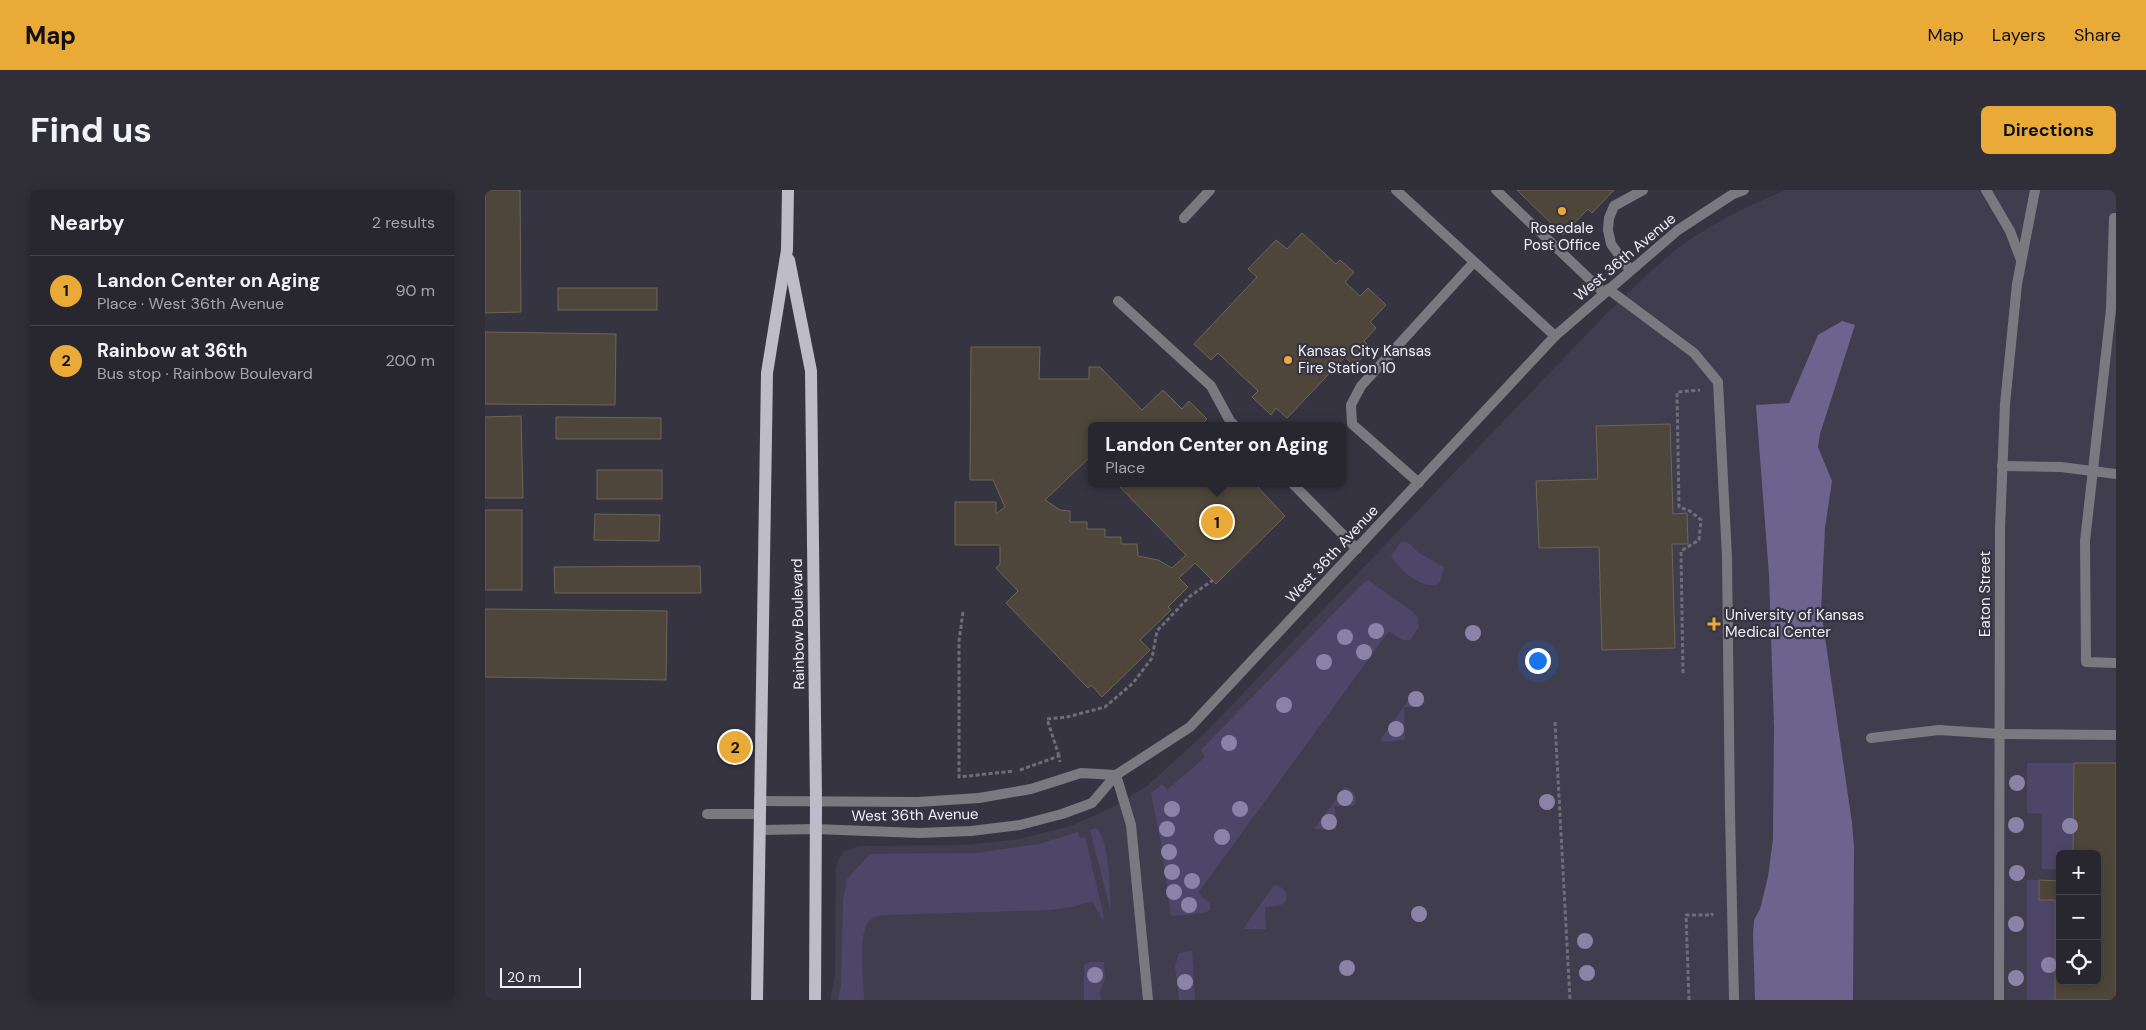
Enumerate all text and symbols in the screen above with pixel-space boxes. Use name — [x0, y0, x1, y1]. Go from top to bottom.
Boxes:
text: Map — [25, 20, 76, 51]
text: Map — [1928, 23, 1964, 47]
text: Layers — [1992, 23, 2046, 47]
text: Share — [2074, 23, 2121, 47]
button: Directions — [1981, 106, 2116, 154]
text: Find us — [30, 107, 152, 153]
marker: Rosedale Post Office — [1556, 205, 1568, 217]
street label: West 36th Avenue — [1570, 208, 1680, 306]
text: Nearby — [50, 209, 124, 237]
text: 2 results — [372, 212, 435, 233]
place label: Rosedale Post Office — [1524, 218, 1600, 255]
text: Landon Center on Aging — [97, 268, 320, 293]
text: 1 — [63, 280, 69, 301]
text: 90 m — [395, 280, 435, 301]
text: Place · West 36th Avenue — [97, 293, 284, 314]
text: Rainbow at 36th — [97, 338, 248, 363]
place label: Kansas City Kansas Fire Station 10 — [1298, 341, 1431, 378]
text: 2 — [61, 350, 71, 371]
text: 200 m — [386, 350, 435, 371]
marker: Kansas City Kansas Fire Station 10 — [1282, 354, 1294, 366]
text: Bus stop · Rainbow Boulevard — [97, 363, 313, 384]
popup — [1088, 422, 1346, 487]
text: Landon Center on Aging — [1105, 432, 1329, 457]
text: Place — [1105, 457, 1145, 478]
street label: West 36th Avenue — [1281, 501, 1383, 607]
pin: 1 — [1201, 503, 1233, 541]
street label: Eaton Street — [1975, 551, 1995, 637]
street label: Rainbow Boulevard — [787, 558, 809, 690]
place label: University of Kansas Medical Center — [1725, 605, 1864, 642]
marker: University of Kansas Medical Center — [1707, 617, 1721, 631]
your location — [1525, 648, 1551, 674]
pin: 2 — [719, 728, 751, 766]
street label: West 36th Avenue — [851, 804, 979, 826]
map controls — [2056, 850, 2101, 985]
button: + — [2056, 850, 2101, 895]
button: − — [2056, 895, 2101, 940]
button: locate — [2056, 940, 2101, 985]
scale bar — [500, 965, 581, 988]
text: 20 m — [507, 968, 541, 986]

